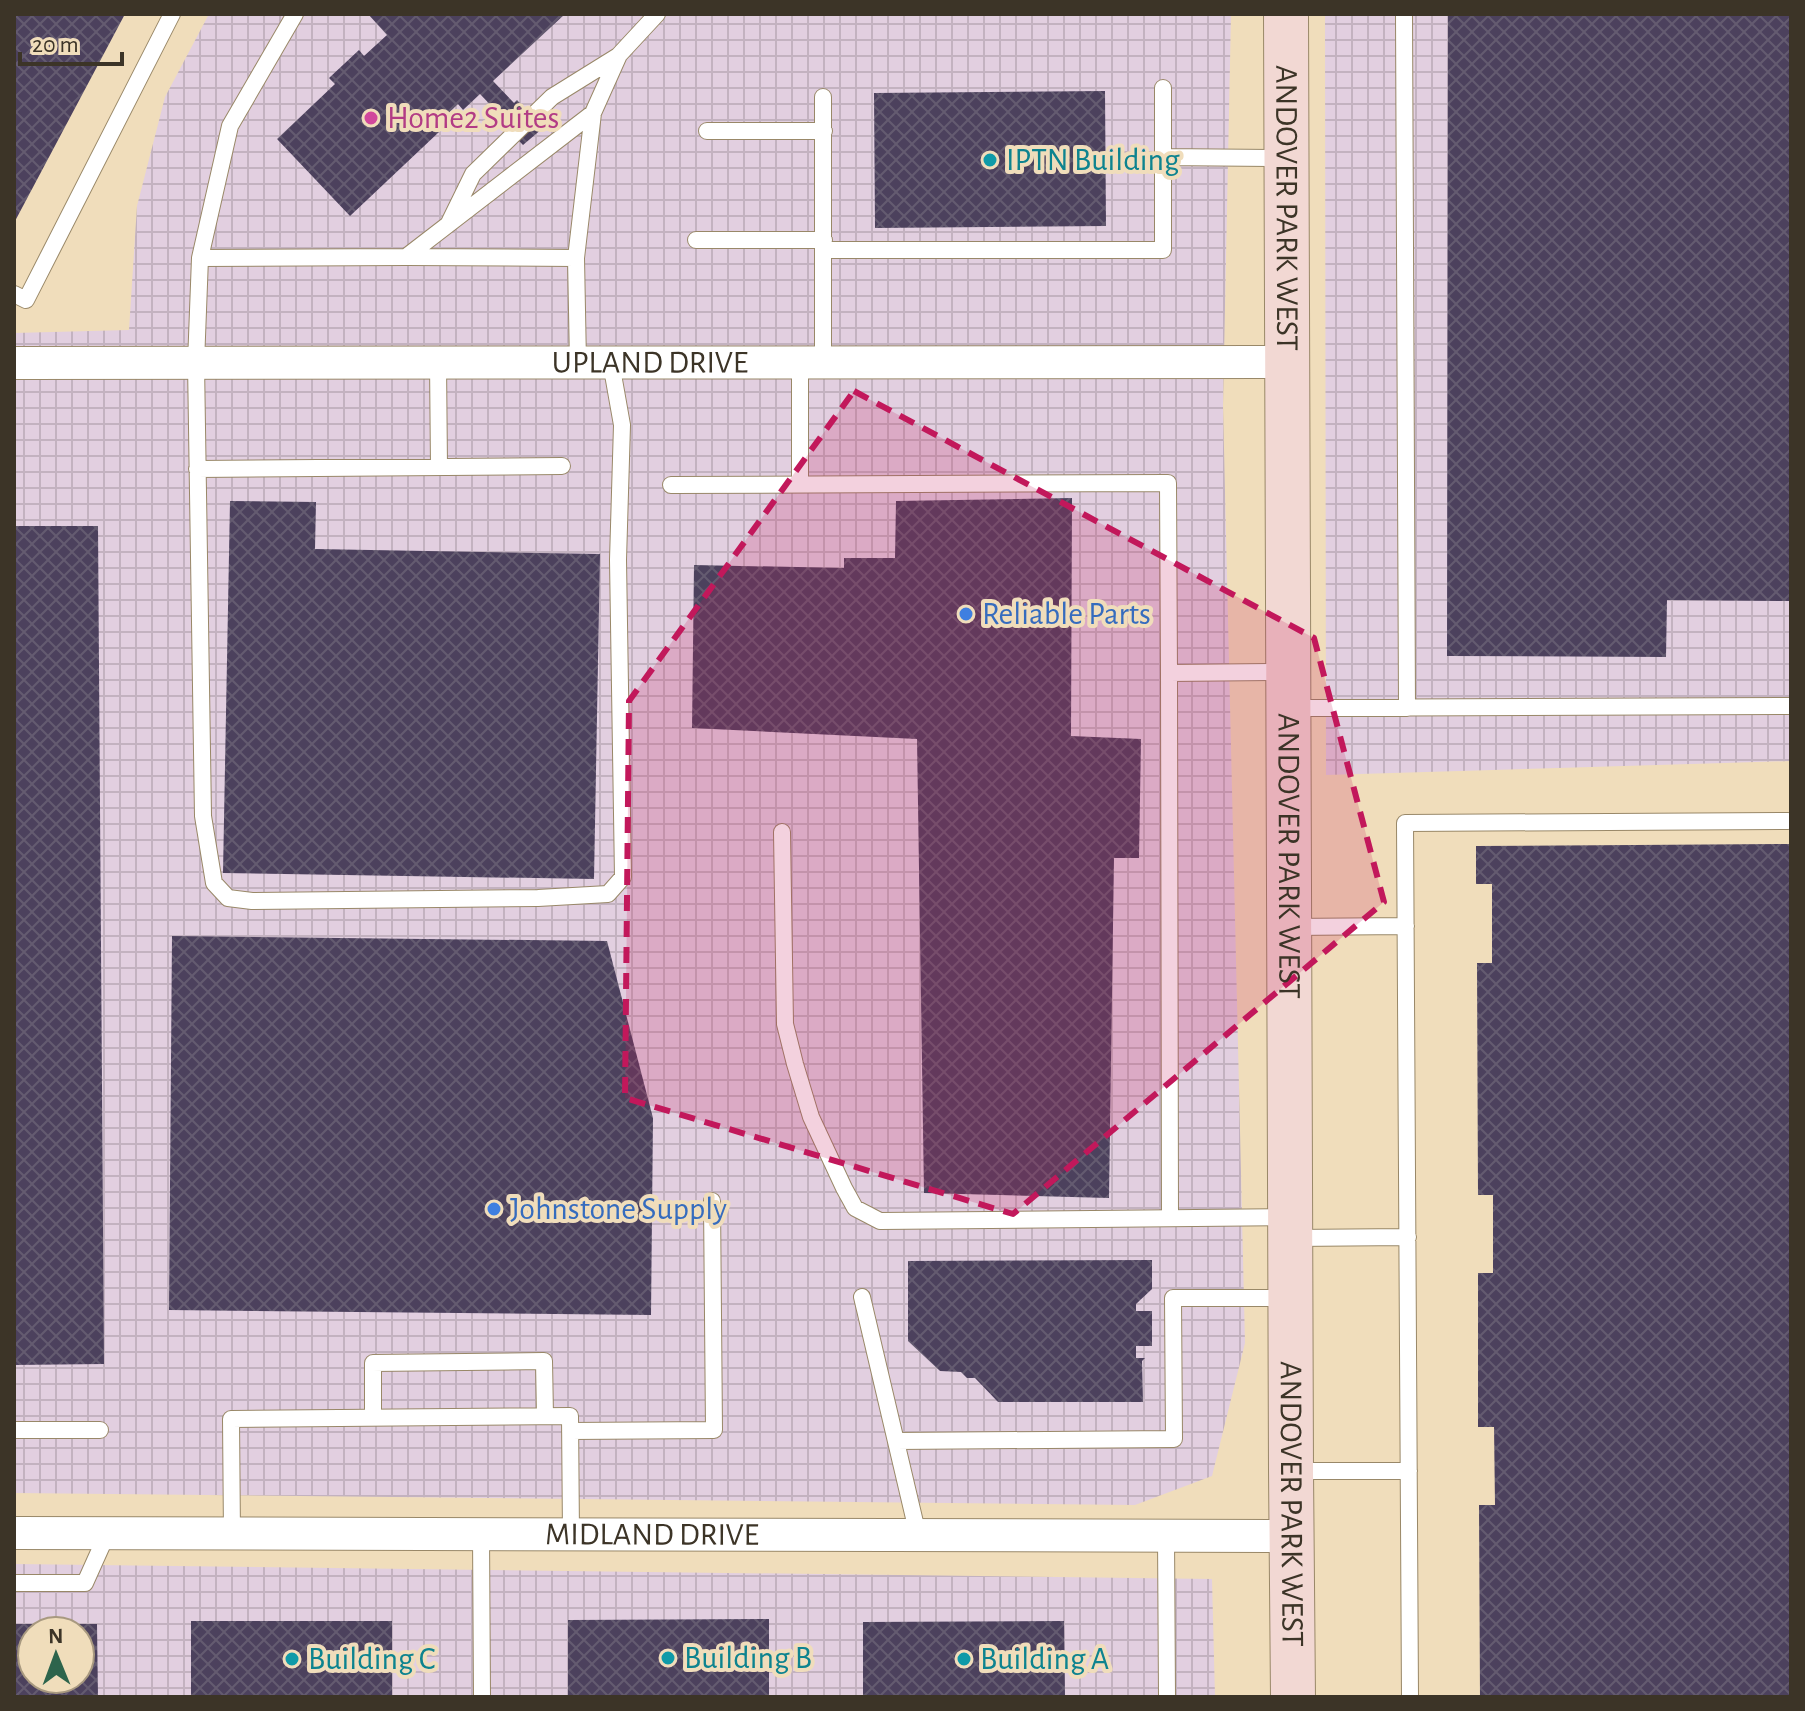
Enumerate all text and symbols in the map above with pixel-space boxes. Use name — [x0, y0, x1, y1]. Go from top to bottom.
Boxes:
scale bar — [20, 16, 122, 66]
text: 20 m — [32, 33, 79, 57]
street label: ANDOVER PARK WEST — [1270, 65, 1303, 351]
place label: Home2 Suites — [387, 102, 559, 134]
marker: Home2 Suites — [362, 109, 380, 127]
place label: IPTN Building — [1006, 144, 1180, 176]
marker: IPTN Building — [981, 151, 999, 169]
street label: UPLAND DRIVE — [552, 346, 748, 379]
place label: Reliable Parts — [982, 598, 1151, 630]
marker: Reliable Parts — [957, 605, 975, 623]
street label: ANDOVER PARK WEST — [1272, 713, 1305, 999]
place label: Johnstone Supply — [510, 1193, 727, 1225]
marker: Johnstone Supply — [485, 1200, 503, 1218]
street label: ANDOVER PARK WEST — [1275, 1361, 1309, 1647]
street label: MIDLAND DRIVE — [545, 1518, 759, 1551]
north arrow — [16, 1615, 96, 1695]
text: N — [48, 1625, 64, 1647]
place label: Building B — [684, 1642, 812, 1674]
place label: Building C — [308, 1643, 436, 1675]
place label: Building A — [980, 1643, 1109, 1675]
marker: Building B — [659, 1649, 677, 1667]
marker: Building C — [283, 1650, 301, 1668]
marker: Building A — [955, 1650, 973, 1668]

